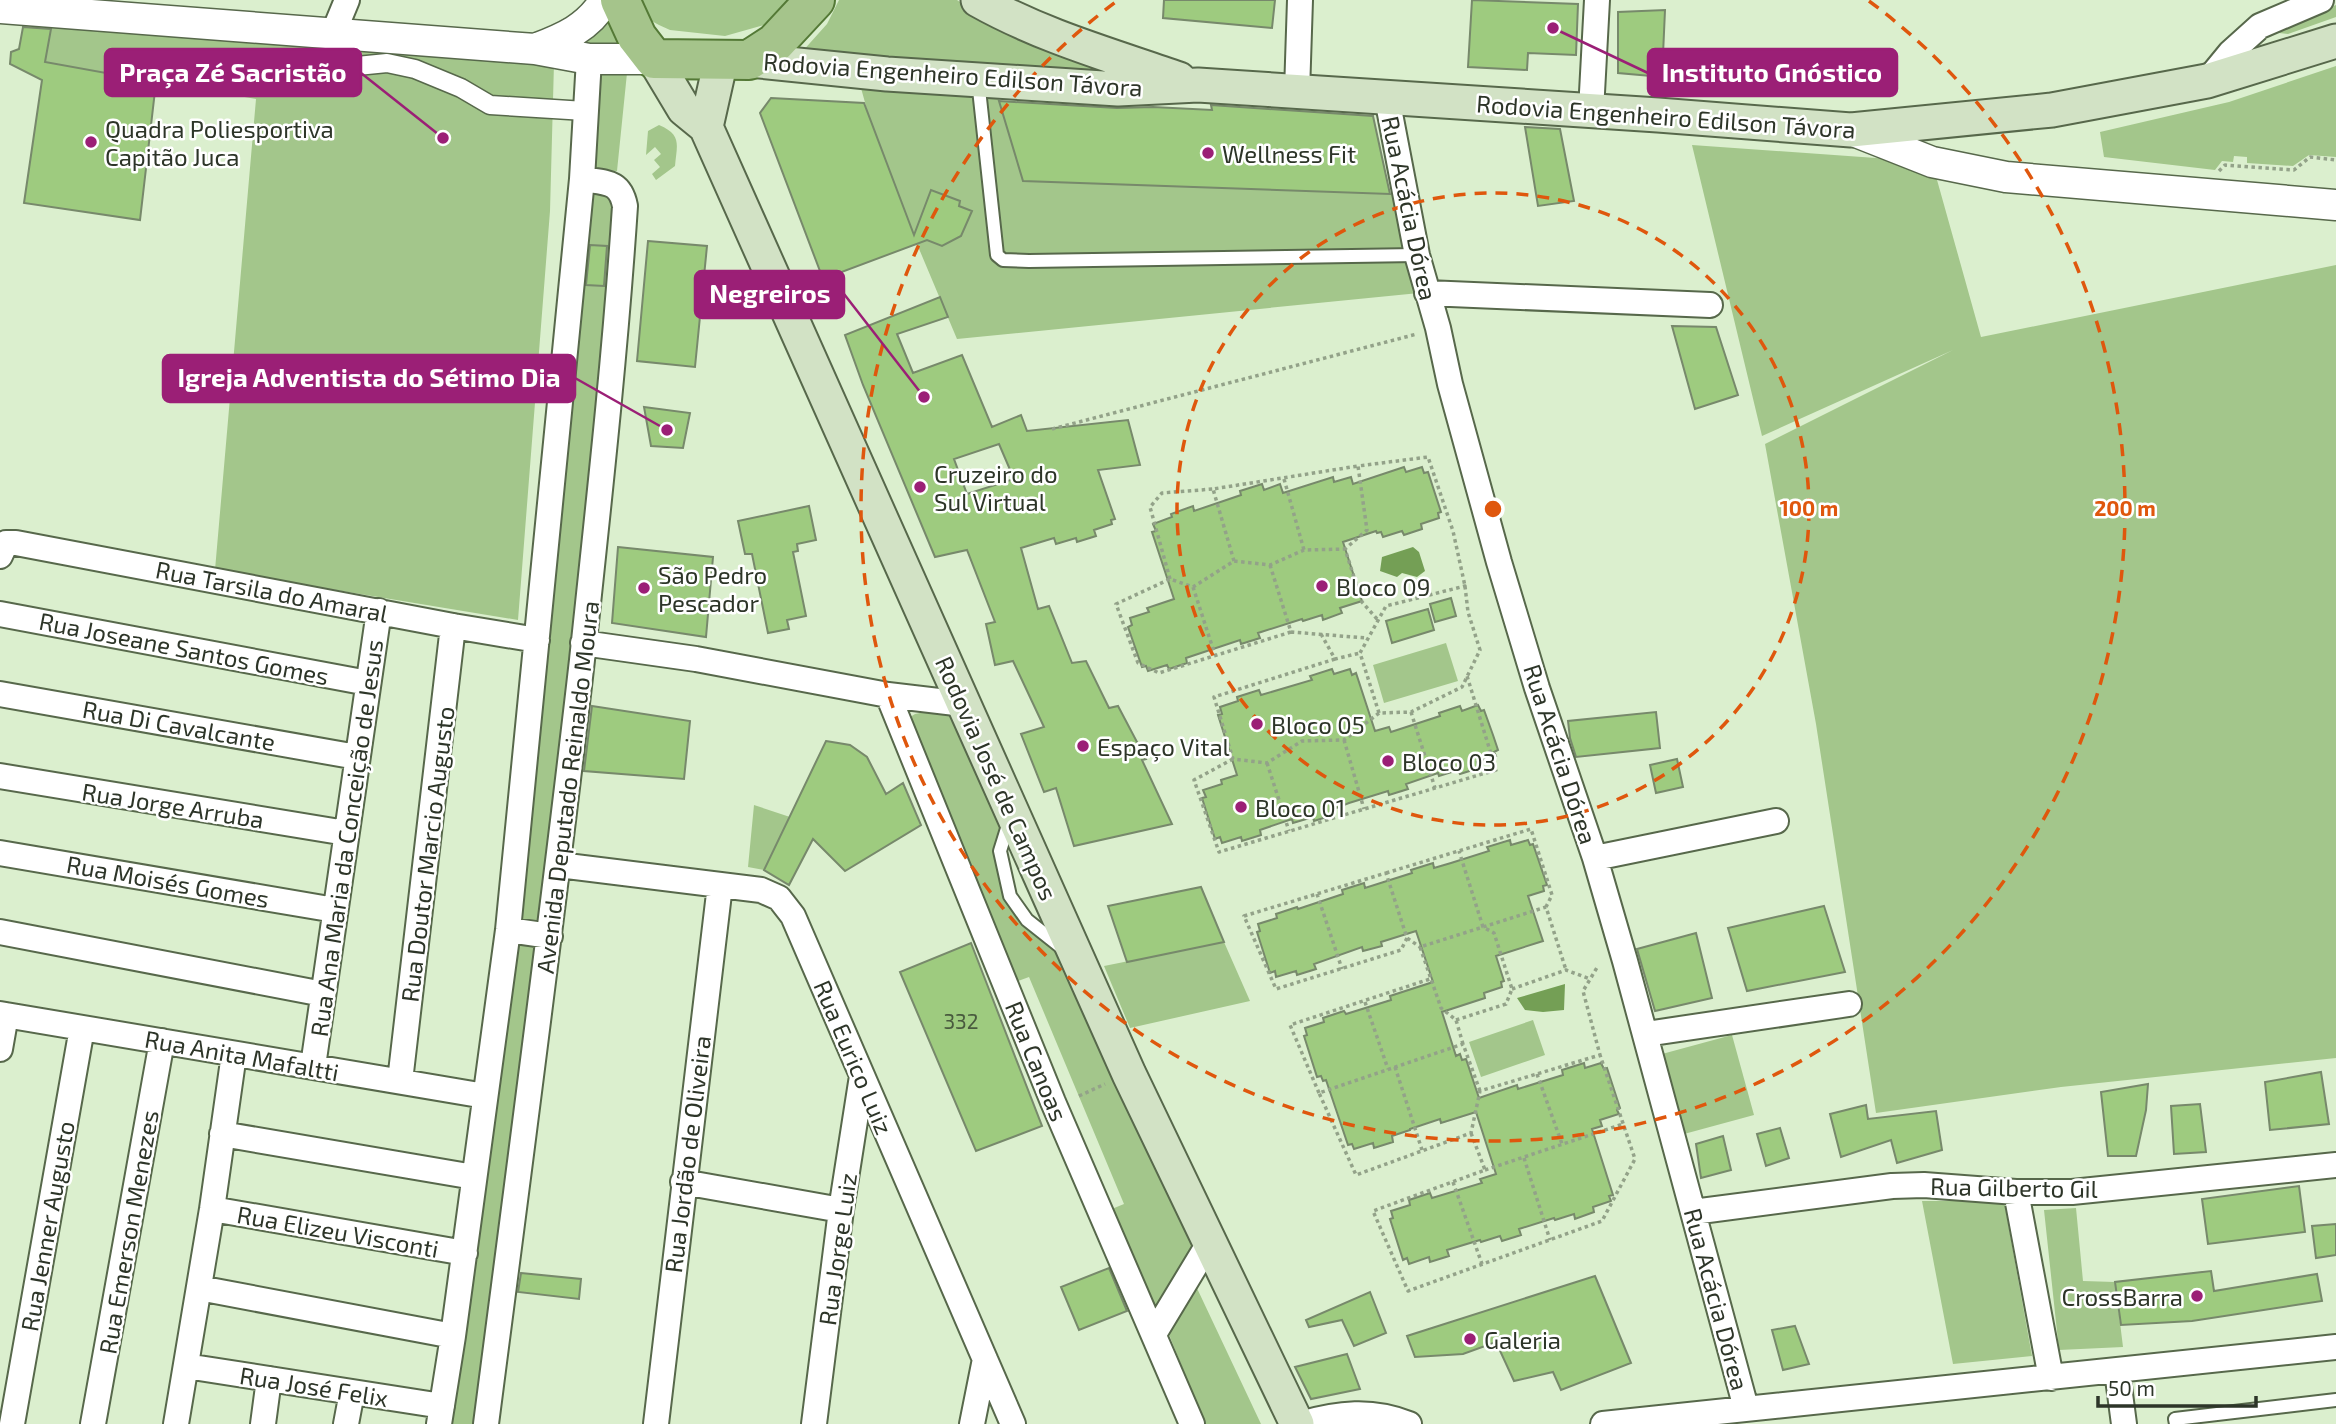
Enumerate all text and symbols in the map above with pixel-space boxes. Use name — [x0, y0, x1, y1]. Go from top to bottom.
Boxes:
street label: Rodovia Engenheiro Edilson Távora — [762, 46, 1144, 102]
callout: Praça Zé Sacristão — [105, 49, 361, 96]
callout: Instituto Gnóstico — [1648, 49, 1897, 96]
text: Praça Zé Sacristão — [119, 56, 347, 89]
text: Instituto Gnóstico — [1662, 56, 1882, 87]
street label: Rodovia Engenheiro Edilson Távora — [1475, 88, 1857, 144]
street label: Rua Acácia Dórea — [1376, 113, 1444, 303]
place label: Quadra Poliesportiva Capitão Juca — [105, 114, 334, 171]
marker: Quadra Poliesportiva Capitão Juca — [83, 134, 99, 150]
place label: Wellness Fit — [1222, 139, 1356, 168]
marker: Wellness Fit — [1200, 145, 1216, 161]
callout: Negreiros — [695, 271, 844, 318]
text: Negreiros — [709, 277, 831, 308]
callout: Igreja Adventista do Sétimo Dia — [163, 355, 575, 402]
text: Igreja Adventista do Sétimo Dia — [177, 361, 561, 392]
place label: Cruzeiro do Sul Virtual — [934, 459, 1058, 516]
marker: Cruzeiro do Sul Virtual — [912, 479, 928, 495]
text: 100 m — [1780, 495, 1838, 520]
text: 200 m — [2094, 495, 2156, 520]
centre of rings — [1481, 497, 1505, 521]
street label: Rua Tarsila do Amaral — [153, 554, 391, 628]
place label: São Pedro Pescador — [658, 560, 767, 617]
place label: Bloco 09 — [1336, 572, 1430, 601]
marker: Bloco 09 — [1314, 578, 1330, 594]
marker: São Pedro Pescador — [636, 580, 652, 596]
street label: Avenida Deputado Reinaldo Moura — [530, 599, 604, 975]
street label: Rua Joseane Santos Gomes — [37, 606, 331, 690]
street label: Rua Ana Maria da Conceição de Jesus — [304, 638, 389, 1039]
street label: Rodovia José de Campos — [930, 651, 1064, 905]
street label: Rua Acácia Dórea — [1518, 660, 1604, 848]
street label: Rua Di Cavalcante — [80, 694, 278, 756]
street label: Rua Doutor Marcio Augusto — [394, 704, 460, 1004]
place label: Bloco 05 — [1271, 710, 1365, 739]
marker: Bloco 05 — [1249, 716, 1265, 732]
place label: Espaço Vital — [1097, 732, 1230, 762]
marker: Espaço Vital — [1075, 738, 1091, 754]
place label: Bloco 03 — [1402, 747, 1496, 776]
marker: Bloco 03 — [1380, 753, 1396, 769]
street label: Rua Jorge Arruba — [80, 776, 266, 834]
place label: Bloco 01 — [1255, 793, 1345, 822]
marker: Bloco 01 — [1233, 799, 1249, 815]
street label: Rua Moisés Gomes — [64, 849, 272, 913]
street label: Rua Eurico Luiz — [809, 976, 899, 1138]
street label: Rua Canoas — [1000, 997, 1074, 1125]
house number: 332 — [943, 1008, 979, 1033]
street label: Rua Anita Mafaltti — [143, 1024, 341, 1086]
street label: Rua Jordão de Oliveira — [658, 1034, 716, 1274]
street label: Rua Emerson Menezes — [92, 1108, 164, 1356]
street label: Rua Jenner Augusto — [14, 1119, 80, 1333]
street label: Rua Jorge Luiz — [812, 1171, 862, 1327]
street label: Rua Gilberto Gil — [1930, 1171, 2098, 1203]
street label: Rua Elizeu Visconti — [235, 1199, 441, 1263]
street label: Rua Acácia Dórea — [1679, 1205, 1755, 1393]
place label: CrossBarra — [2062, 1282, 2183, 1311]
marker: CrossBarra — [2189, 1288, 2205, 1304]
place label: Galeria — [1484, 1325, 1561, 1354]
marker: Galeria — [1462, 1331, 1478, 1347]
street label: Rua José Felix — [238, 1360, 391, 1412]
scale bar — [2098, 1364, 2256, 1408]
text: 50 m — [2108, 1375, 2155, 1400]

